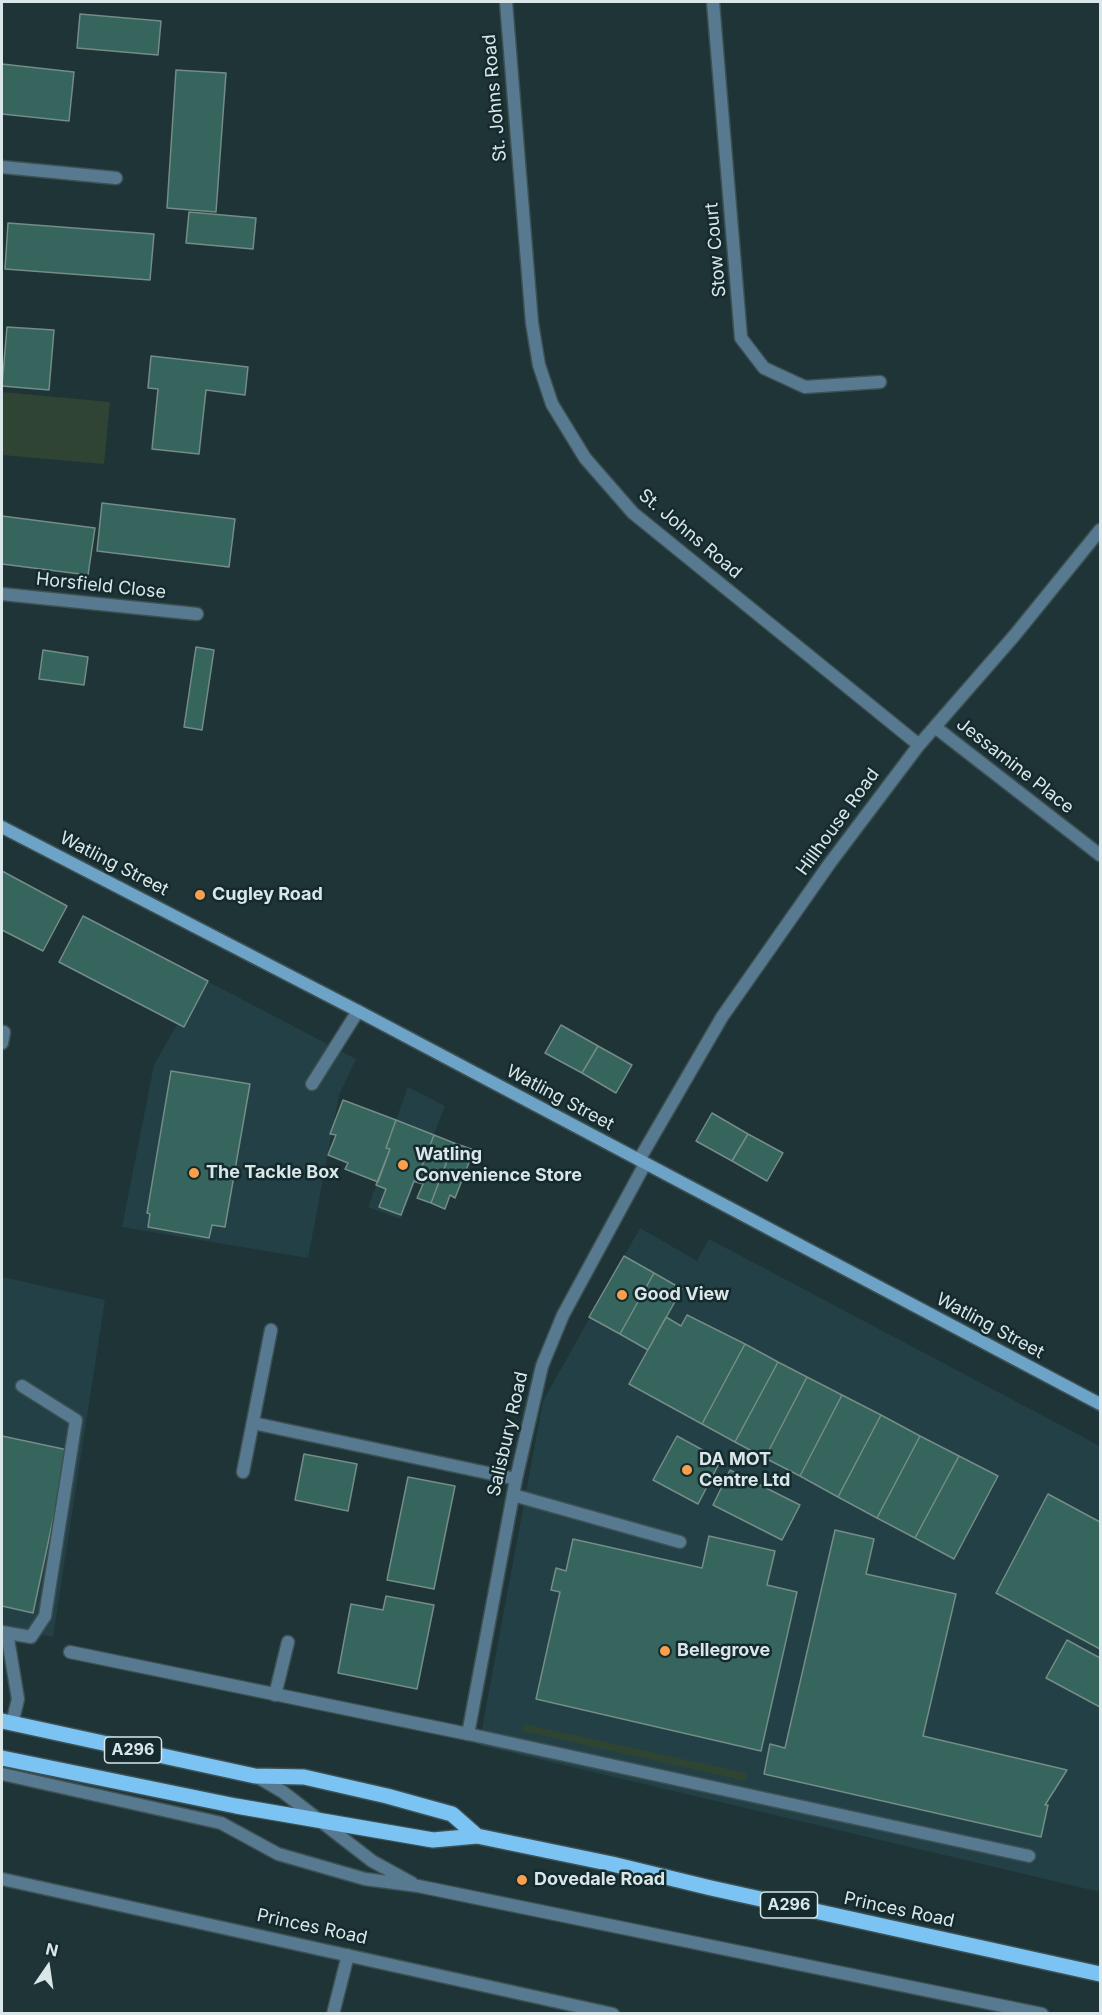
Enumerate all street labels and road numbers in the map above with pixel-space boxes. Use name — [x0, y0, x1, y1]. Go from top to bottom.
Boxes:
street label: St. Johns Road — [479, 33, 511, 163]
street label: Stow Court — [701, 202, 731, 298]
street label: St. Johns Road — [634, 485, 746, 583]
street label: Horsfield Close — [35, 568, 167, 604]
street label: Jessamine Place — [952, 713, 1078, 819]
street label: Hillhouse Road — [792, 764, 884, 880]
street label: Watling Street — [56, 827, 172, 901]
street label: Watling Street — [502, 1061, 618, 1135]
street label: Watling Street — [932, 1289, 1048, 1363]
street label: Salisbury Road — [483, 1370, 533, 1498]
road number: A296 — [104, 1737, 162, 1763]
street label: Princes Road — [842, 1888, 956, 1932]
road number: A296 — [760, 1892, 818, 1918]
street label: Princes Road — [255, 1905, 369, 1949]

